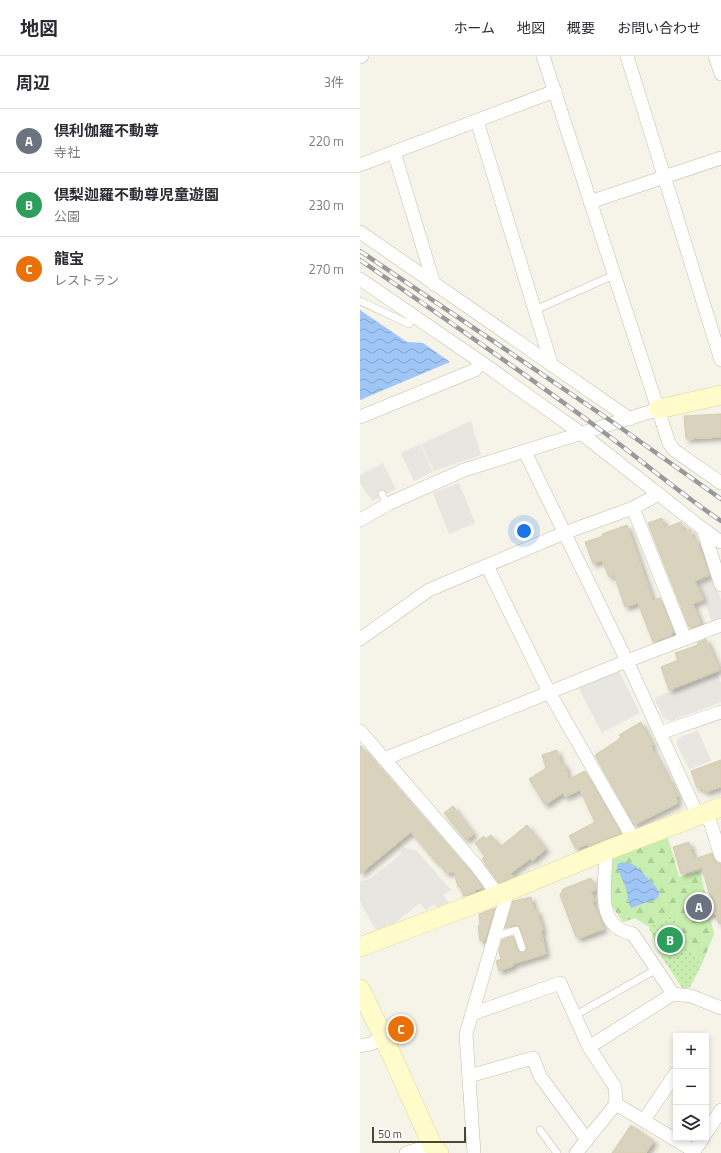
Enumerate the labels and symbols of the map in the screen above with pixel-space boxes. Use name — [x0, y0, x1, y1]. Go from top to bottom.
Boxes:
your location — [514, 521, 534, 541]
pin: A — [686, 892, 712, 922]
pin: B — [657, 925, 683, 955]
pin: C — [388, 1014, 414, 1044]
scale bar — [372, 1125, 466, 1144]

